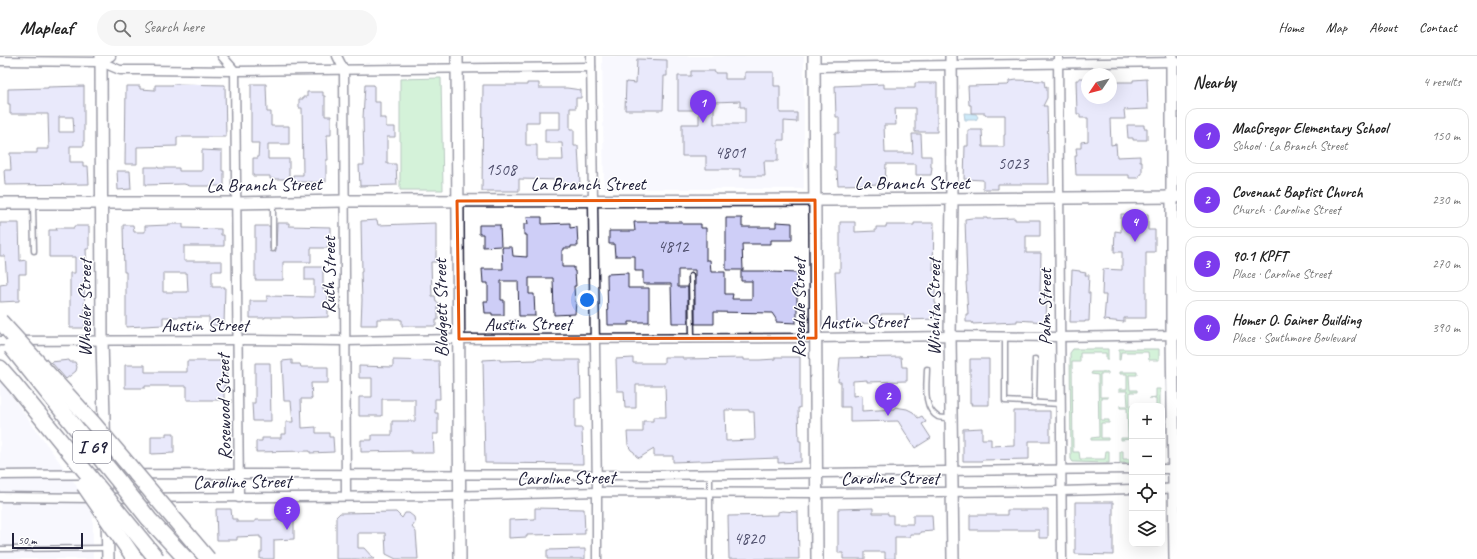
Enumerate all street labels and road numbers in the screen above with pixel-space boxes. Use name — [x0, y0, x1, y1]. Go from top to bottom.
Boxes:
street label: La Branch Street — [854, 171, 971, 195]
street label: La Branch Street — [206, 172, 324, 198]
street label: La Branch Street — [530, 172, 647, 196]
street label: Ruth Street — [317, 235, 341, 314]
street label: Rosedale Street — [787, 255, 811, 358]
street label: Wheeler Street — [73, 256, 97, 357]
street label: Wichita Street — [922, 256, 946, 355]
street label: Blodgett Street — [428, 257, 454, 357]
street label: Palm Street — [1033, 267, 1057, 345]
street label: Austin Street — [820, 309, 911, 335]
street label: Austin Street — [484, 312, 574, 336]
street label: Austin Street — [161, 313, 251, 337]
street label: Rosewood Street — [211, 351, 237, 460]
road number: I 69 — [73, 431, 111, 463]
street label: Caroline Street — [517, 465, 618, 491]
street label: Caroline Street — [841, 466, 942, 490]
street label: Caroline Street — [193, 469, 294, 495]

